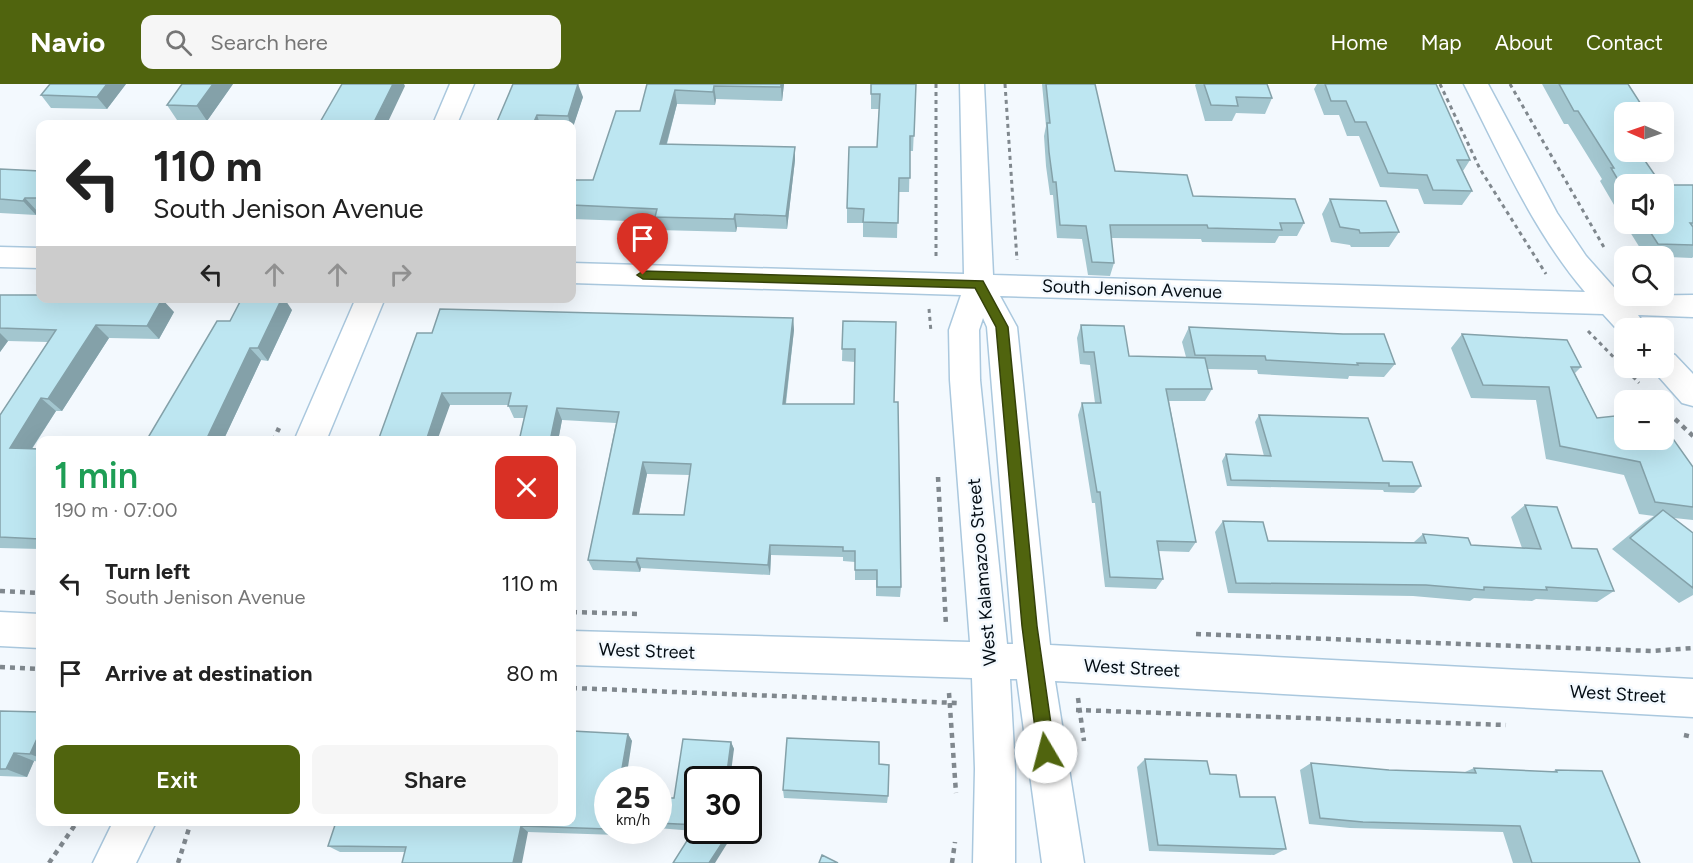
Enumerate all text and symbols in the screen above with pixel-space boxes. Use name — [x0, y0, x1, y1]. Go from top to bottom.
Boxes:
search box — [141, 15, 561, 69]
text: Navio — [30, 25, 105, 59]
icon: search — [162, 26, 195, 59]
text: Search here — [210, 29, 328, 56]
text: Home — [1331, 30, 1388, 55]
text: Map — [1421, 30, 1462, 55]
text: About — [1495, 30, 1553, 55]
text: Contact — [1586, 30, 1663, 55]
north arrow — [1614, 102, 1674, 162]
map controls — [1614, 102, 1674, 450]
text: 110 m — [153, 141, 262, 192]
icon: left — [54, 144, 132, 222]
button: sound — [1614, 174, 1674, 234]
text: South Jenison Avenue — [153, 192, 424, 225]
pin — [617, 213, 668, 275]
icon: arrive — [626, 222, 659, 255]
button: search — [1614, 246, 1674, 306]
icon: left — [195, 258, 228, 291]
icon: ahead — [258, 258, 291, 291]
icon: ahead — [321, 258, 354, 291]
icon: right — [384, 258, 417, 291]
street label: South Jenison Avenue — [1041, 275, 1223, 303]
button: + — [1614, 318, 1674, 378]
button: − — [1614, 390, 1674, 450]
text: 1 min — [54, 454, 138, 497]
button: close — [495, 456, 558, 519]
street label: West Kalamazoo Street — [963, 477, 1001, 667]
text: 190 m · 07:00 — [54, 498, 178, 522]
text: Turn left — [105, 558, 191, 585]
icon: left — [54, 567, 87, 600]
text: 110 m — [502, 570, 558, 597]
text: South Jenison Avenue — [105, 585, 305, 609]
street label: West Street — [598, 638, 696, 664]
street label: West Street — [1083, 654, 1181, 682]
icon: arrive — [54, 657, 87, 690]
text: Arrive at destination — [105, 660, 313, 687]
text: 80 m — [506, 660, 558, 687]
street label: West Street — [1569, 680, 1667, 708]
position arrow — [1014, 720, 1078, 784]
button: Exit — [54, 745, 300, 814]
button: Share — [312, 745, 558, 814]
speed limit sign: 30 — [684, 766, 762, 844]
text: 25 — [616, 779, 650, 816]
text: km/h — [616, 811, 650, 829]

